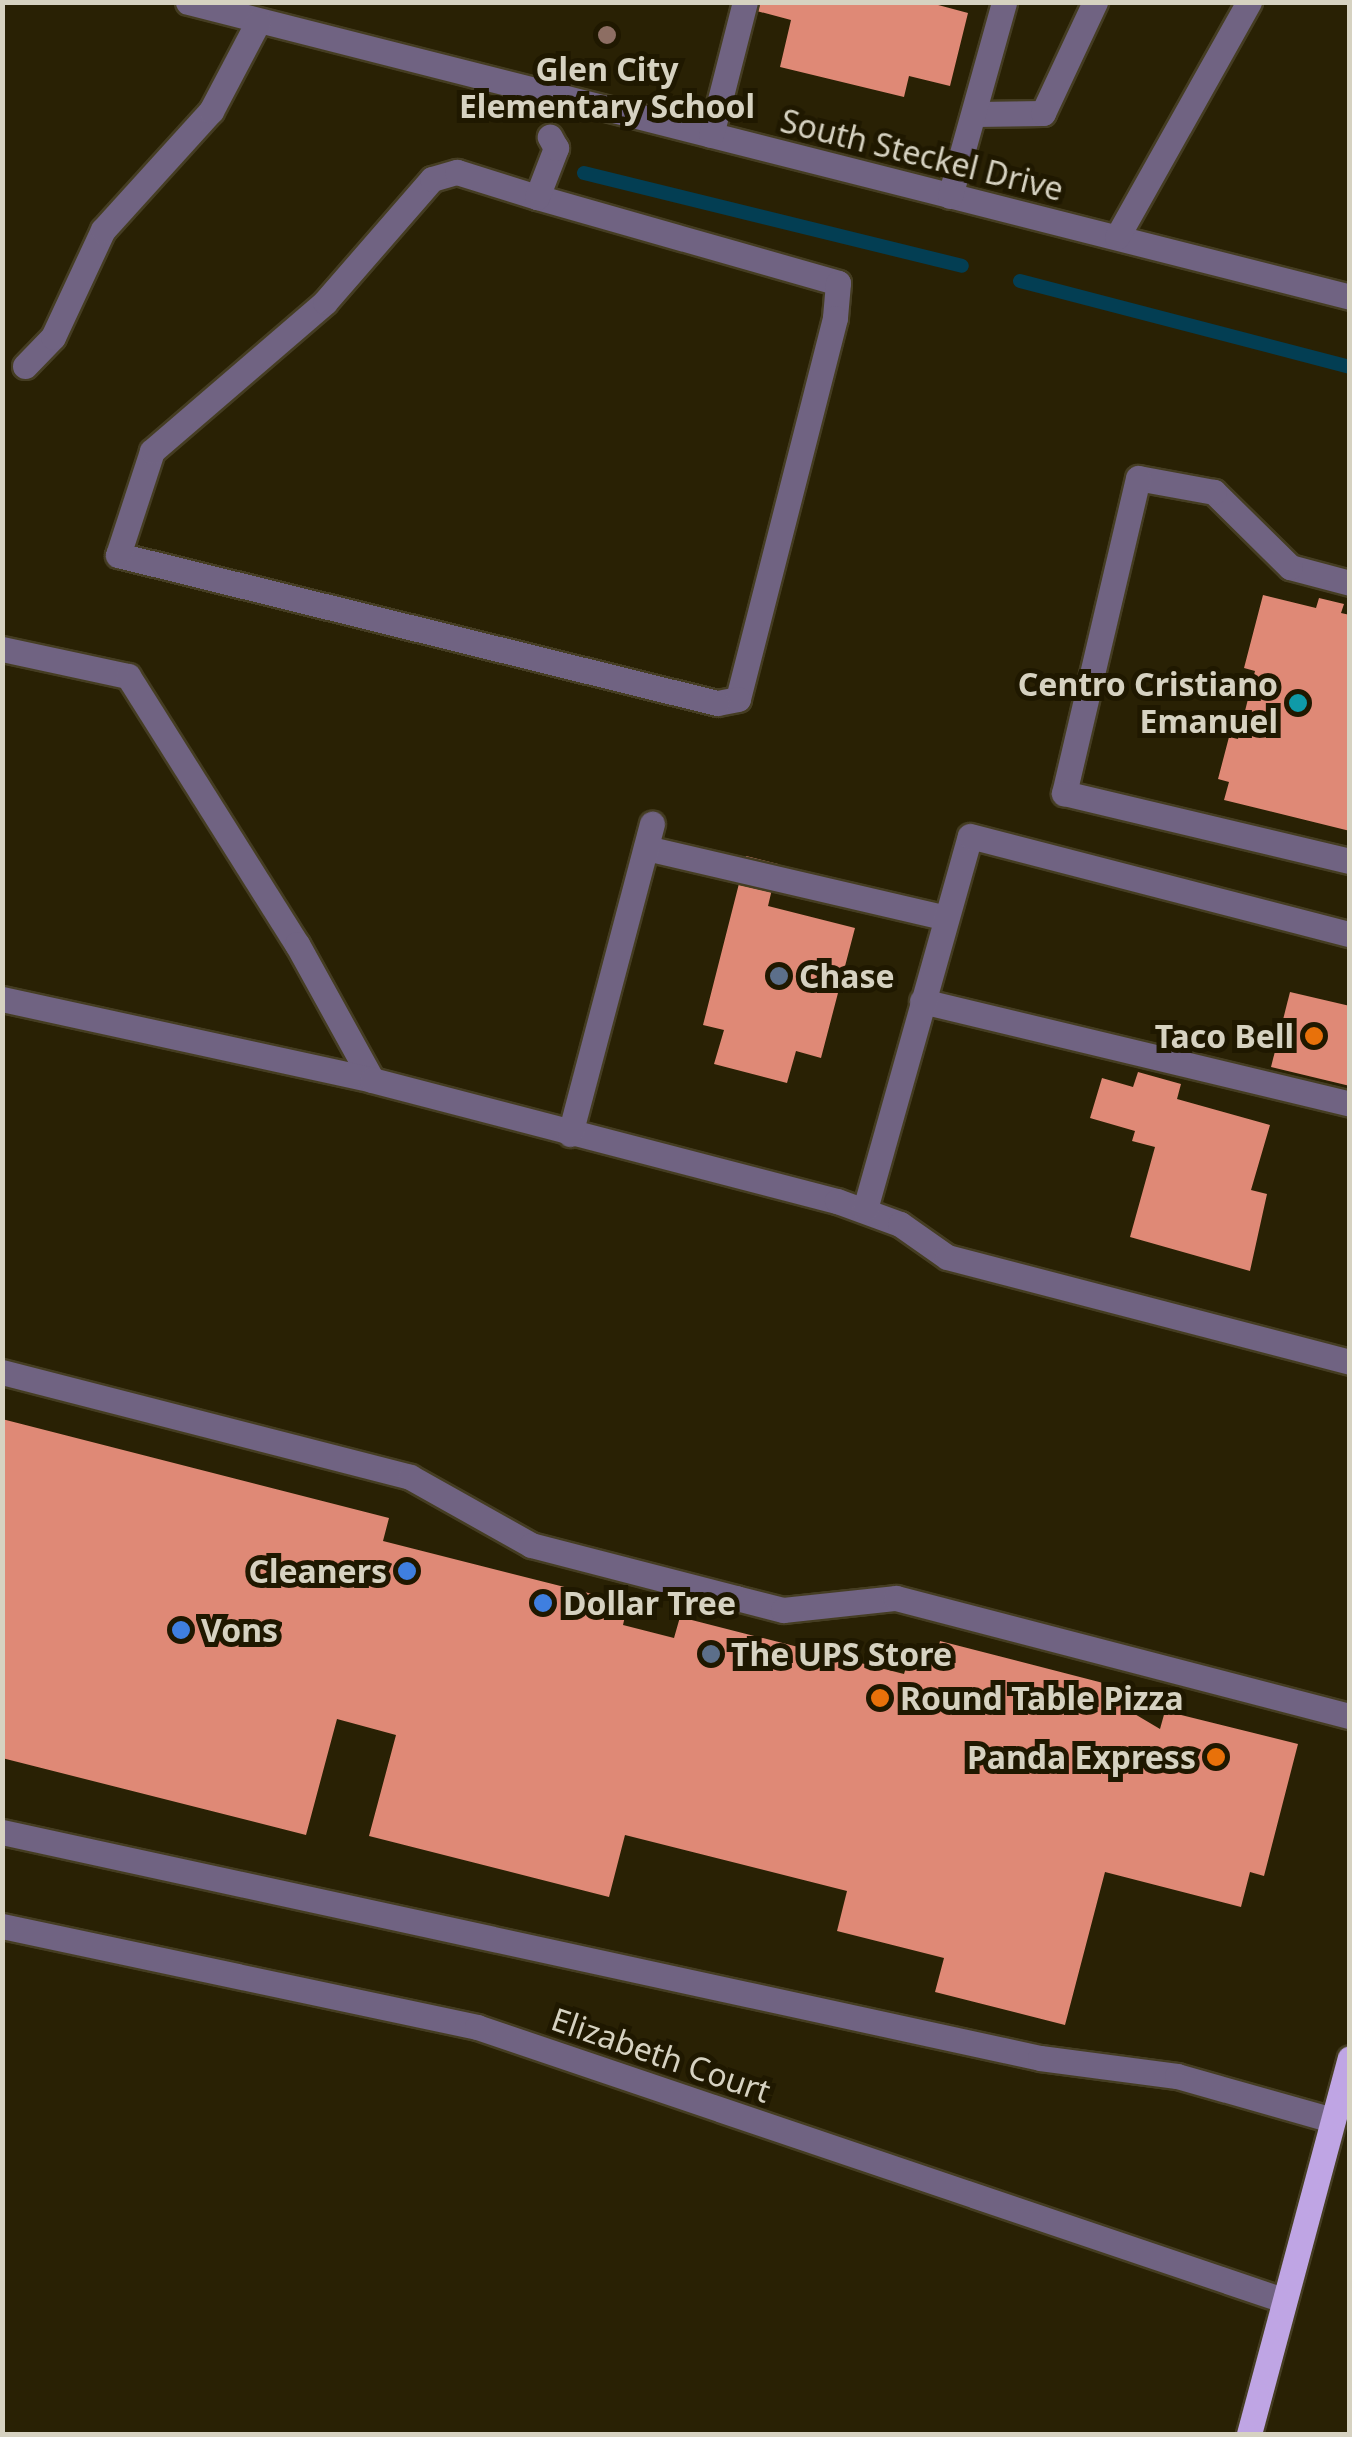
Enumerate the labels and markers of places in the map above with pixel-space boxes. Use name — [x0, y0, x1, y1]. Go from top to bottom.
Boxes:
marker: Glen City Elementary School — [596, 24, 618, 46]
place label: Glen City Elementary School — [459, 51, 755, 126]
place label: Centro Cristiano Emanuel — [1018, 666, 1278, 741]
marker: Centro Cristiano Emanuel — [1287, 692, 1309, 714]
place label: Chase — [799, 957, 895, 995]
marker: Chase — [768, 965, 790, 987]
place label: Taco Bell — [1155, 1017, 1294, 1055]
marker: Taco Bell — [1303, 1025, 1325, 1047]
place label: Cleaners — [248, 1552, 387, 1590]
marker: Cleaners — [396, 1560, 418, 1582]
place label: Dollar Tree — [563, 1584, 736, 1622]
marker: Dollar Tree — [532, 1592, 554, 1614]
place label: Vons — [201, 1611, 278, 1649]
marker: Vons — [170, 1619, 192, 1641]
place label: The UPS Store — [731, 1635, 952, 1673]
marker: The UPS Store — [700, 1643, 722, 1665]
place label: Round Table Pizza — [900, 1679, 1184, 1717]
marker: Round Table Pizza — [869, 1687, 891, 1709]
place label: Panda Express — [967, 1738, 1196, 1776]
marker: Panda Express — [1205, 1746, 1227, 1768]

